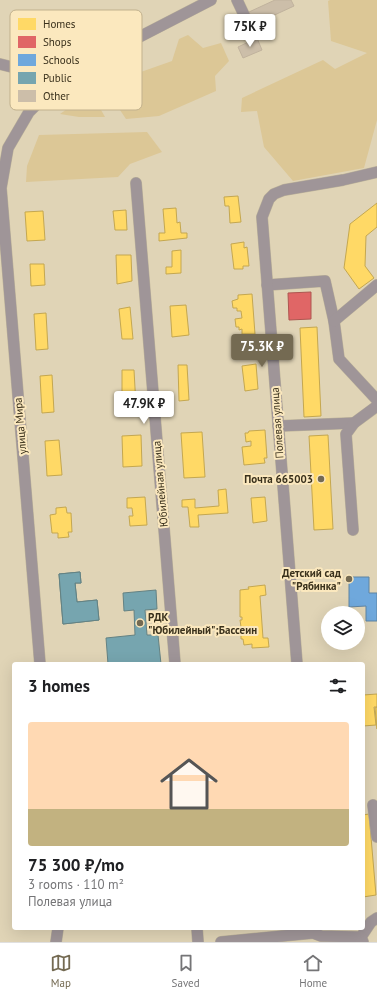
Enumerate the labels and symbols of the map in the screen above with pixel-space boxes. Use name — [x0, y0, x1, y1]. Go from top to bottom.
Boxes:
legend — [10, 10, 142, 110]
pin: 75K ₽ — [222, 14, 278, 48]
text: Homes — [43, 17, 76, 31]
text: Shops — [43, 35, 72, 49]
text: Schools — [43, 53, 80, 67]
text: Public — [43, 71, 72, 85]
text: Other — [43, 89, 70, 103]
pin: 75.3K ₽ — [225, 334, 299, 368]
street label: Полевая улица — [268, 387, 286, 459]
pin: 47.9K ₽ — [107, 391, 181, 425]
street label: улица Мира — [11, 397, 29, 455]
street label: Юбилейная улица — [149, 440, 171, 528]
place label: Почта 665003 — [244, 472, 313, 486]
marker: Почта 665003 — [316, 474, 326, 484]
place label: Детский сад "Рябинка" — [282, 566, 342, 593]
marker: Детский сад "Рябинка" — [344, 574, 354, 584]
place label: РДК "Юбилейный";Бассеин — [148, 610, 257, 637]
marker: РДК "Юбилейный";Бассеин — [135, 618, 145, 628]

